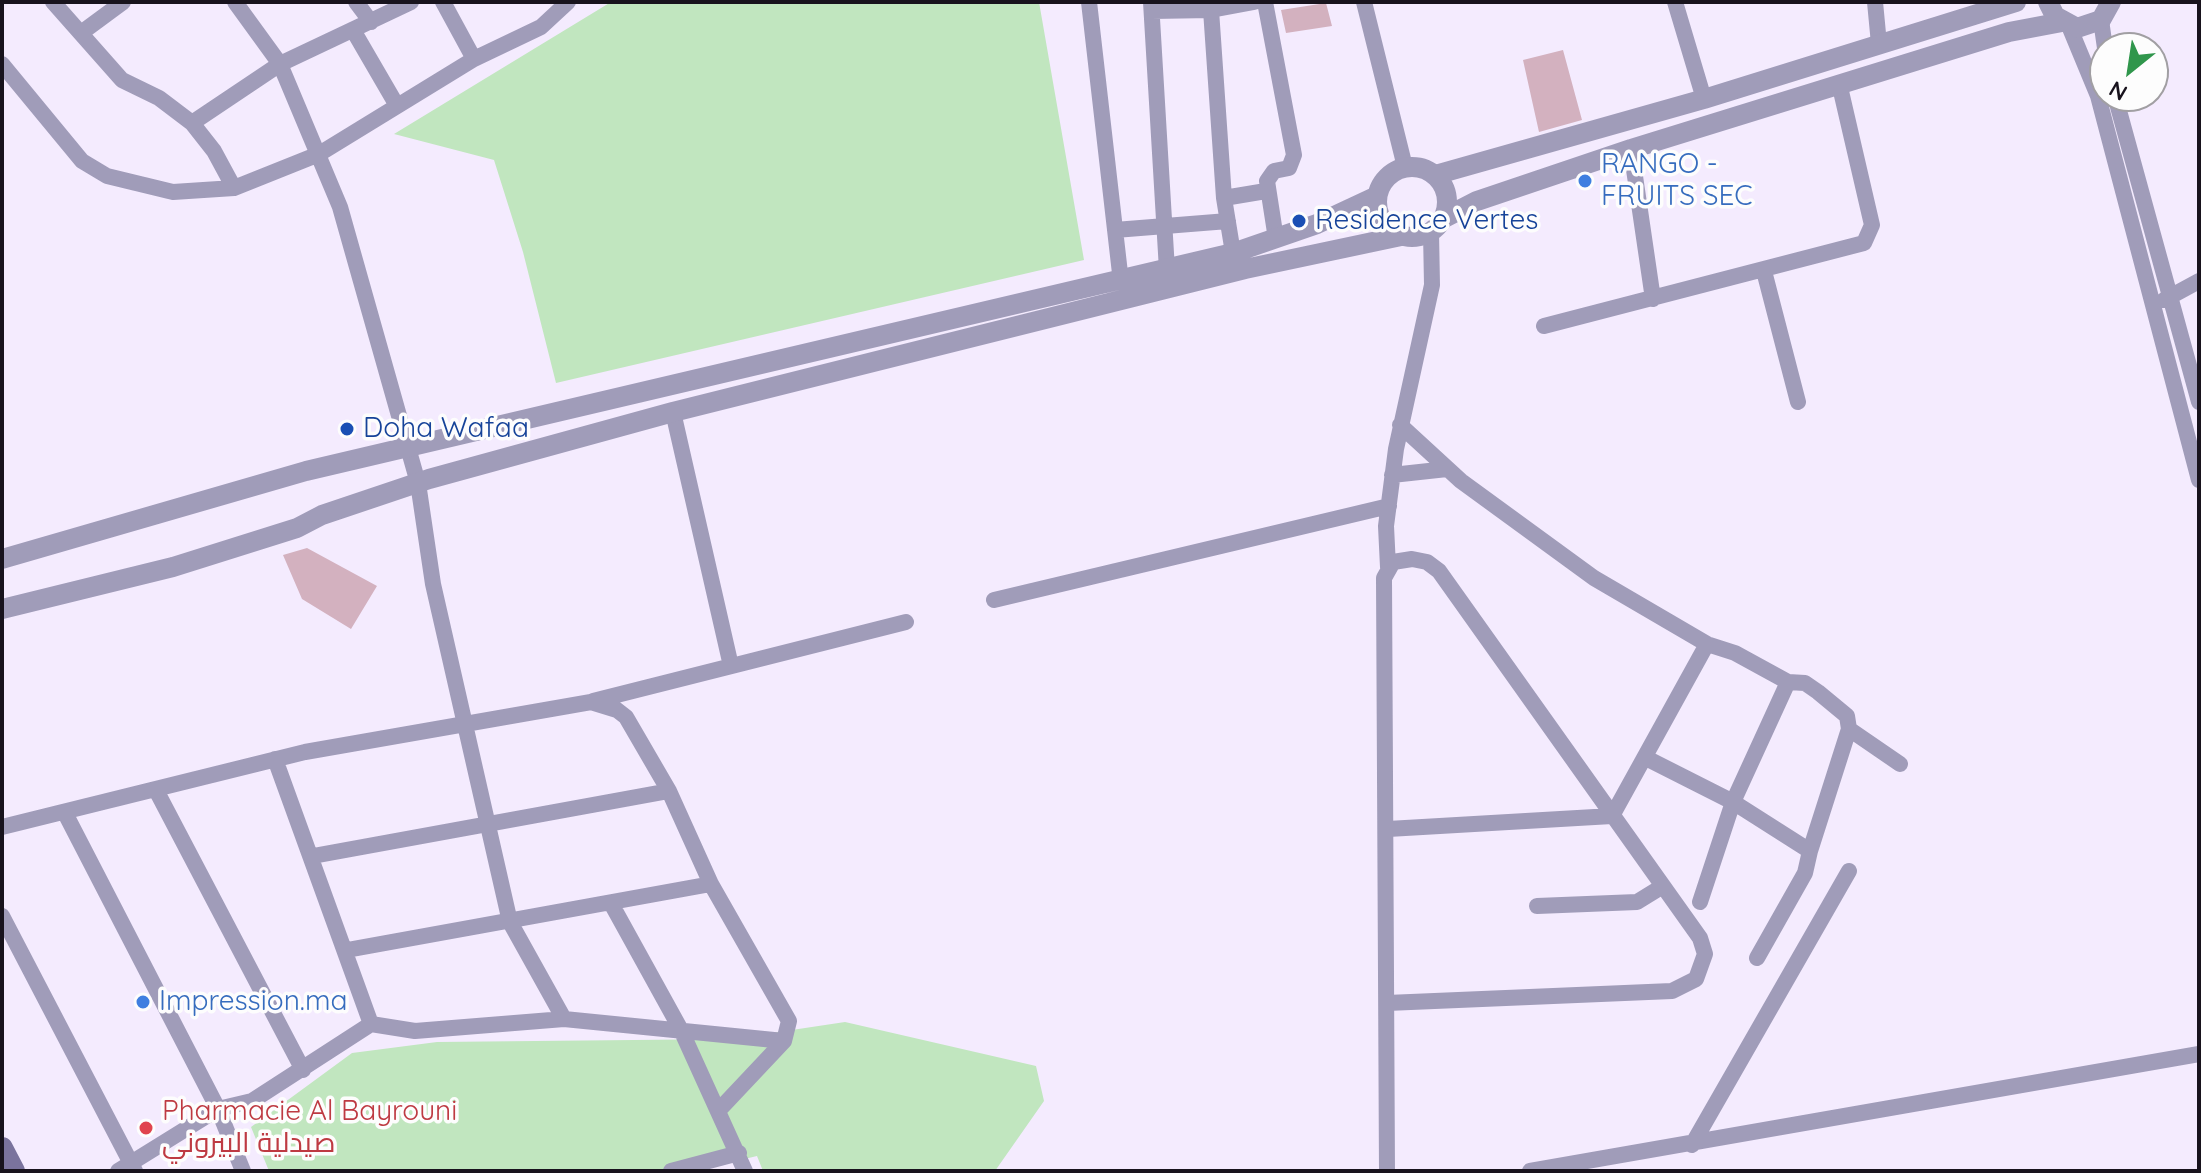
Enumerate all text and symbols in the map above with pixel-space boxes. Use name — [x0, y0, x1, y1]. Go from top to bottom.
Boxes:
north arrow — [2089, 32, 2169, 112]
text: N — [2104, 75, 2132, 107]
place label: RANGO - FRUITS SEC — [1601, 148, 1753, 214]
marker: RANGO - FRUITS SEC — [1576, 172, 1594, 190]
place label: Residence Vertes — [1315, 204, 1538, 238]
marker: Residence Vertes — [1290, 212, 1308, 230]
place label: Doha Wafaa — [363, 412, 529, 446]
marker: Doha Wafaa — [338, 420, 356, 438]
place label: Impression.ma — [159, 985, 347, 1019]
marker: Impression.ma — [134, 993, 152, 1011]
place label: Pharmacie Al Bayrouni صيدلية البيروني — [162, 1095, 457, 1161]
marker: Pharmacie Al Bayrouni صيدلية البيروني — [137, 1119, 155, 1137]

